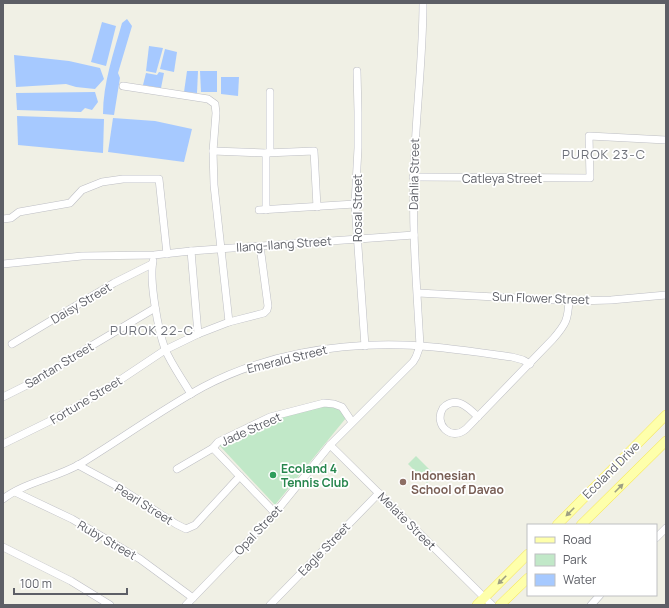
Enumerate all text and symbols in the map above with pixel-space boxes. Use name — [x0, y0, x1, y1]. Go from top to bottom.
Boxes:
street label: Dahlia Street — [405, 138, 423, 210]
district label: PUROK 23-C — [562, 145, 646, 163]
street label: Catleya Street — [462, 170, 542, 187]
street label: Rosal Street — [349, 174, 366, 242]
street label: Ilang-Ilang Street — [236, 232, 333, 256]
street label: Daisy Street — [48, 278, 114, 328]
street label: Sun Flower Street — [492, 288, 590, 308]
district label: PUROK 22-C — [110, 321, 194, 339]
street label: Santan Street — [21, 338, 97, 392]
street label: Emerald Street — [245, 341, 329, 377]
street label: Fortune Street — [47, 372, 125, 428]
street label: Jade Street — [218, 408, 284, 450]
street label: Ecoland Drive — [579, 438, 643, 502]
place label: Ecoland 4 Tennis Club — [281, 460, 349, 491]
place label: Indonesian School of Davao — [411, 467, 504, 498]
marker: Ecoland 4 Tennis Club — [268, 470, 278, 480]
marker: Indonesian School of Davao — [398, 477, 408, 487]
street label: Pearl Street — [112, 479, 176, 529]
one-way arrow — [614, 483, 624, 493]
street label: Melate Street — [374, 488, 440, 554]
street label: Opal Street — [230, 501, 286, 559]
one-way arrow — [565, 507, 575, 517]
street label: Ruby Street — [74, 516, 140, 564]
street label: Eagle Street — [294, 518, 354, 579]
legend — [527, 524, 657, 596]
text: Road — [563, 531, 591, 548]
text: Park — [563, 551, 588, 568]
scale bar — [14, 570, 127, 596]
text: Water — [563, 571, 597, 588]
text: 100 m — [20, 575, 52, 592]
one-way arrow — [497, 575, 507, 584]

